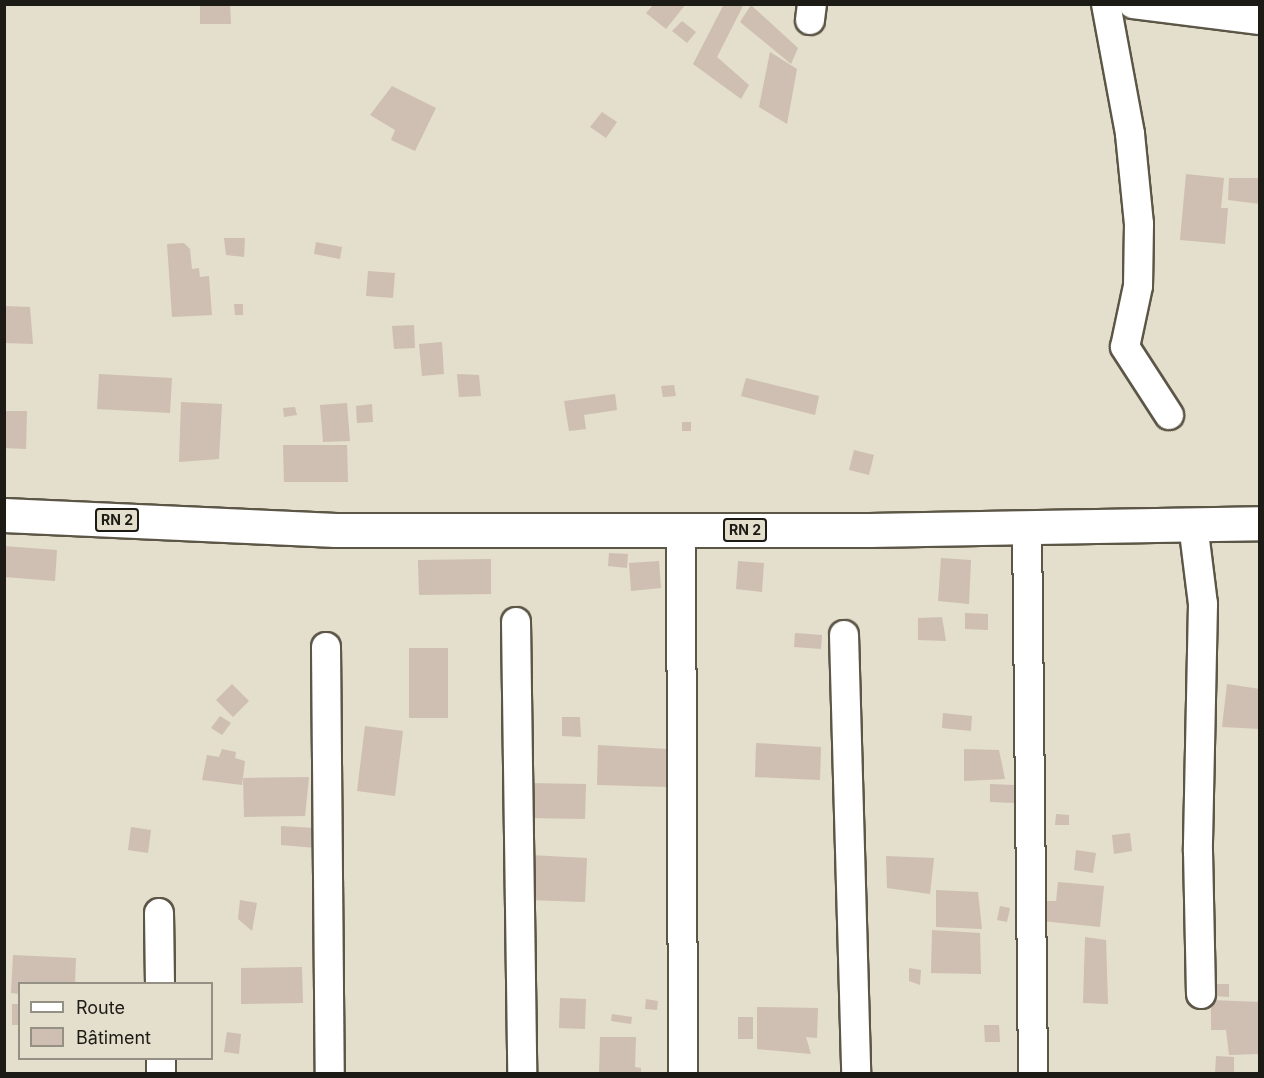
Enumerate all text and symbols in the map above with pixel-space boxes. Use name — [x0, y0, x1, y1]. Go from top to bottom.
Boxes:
road number: RN 2 — [94, 509, 140, 531]
road number: RN 2 — [722, 519, 768, 541]
legend — [18, 982, 213, 1060]
text: Route — [76, 997, 125, 1018]
text: Bâtiment — [76, 1027, 151, 1048]

